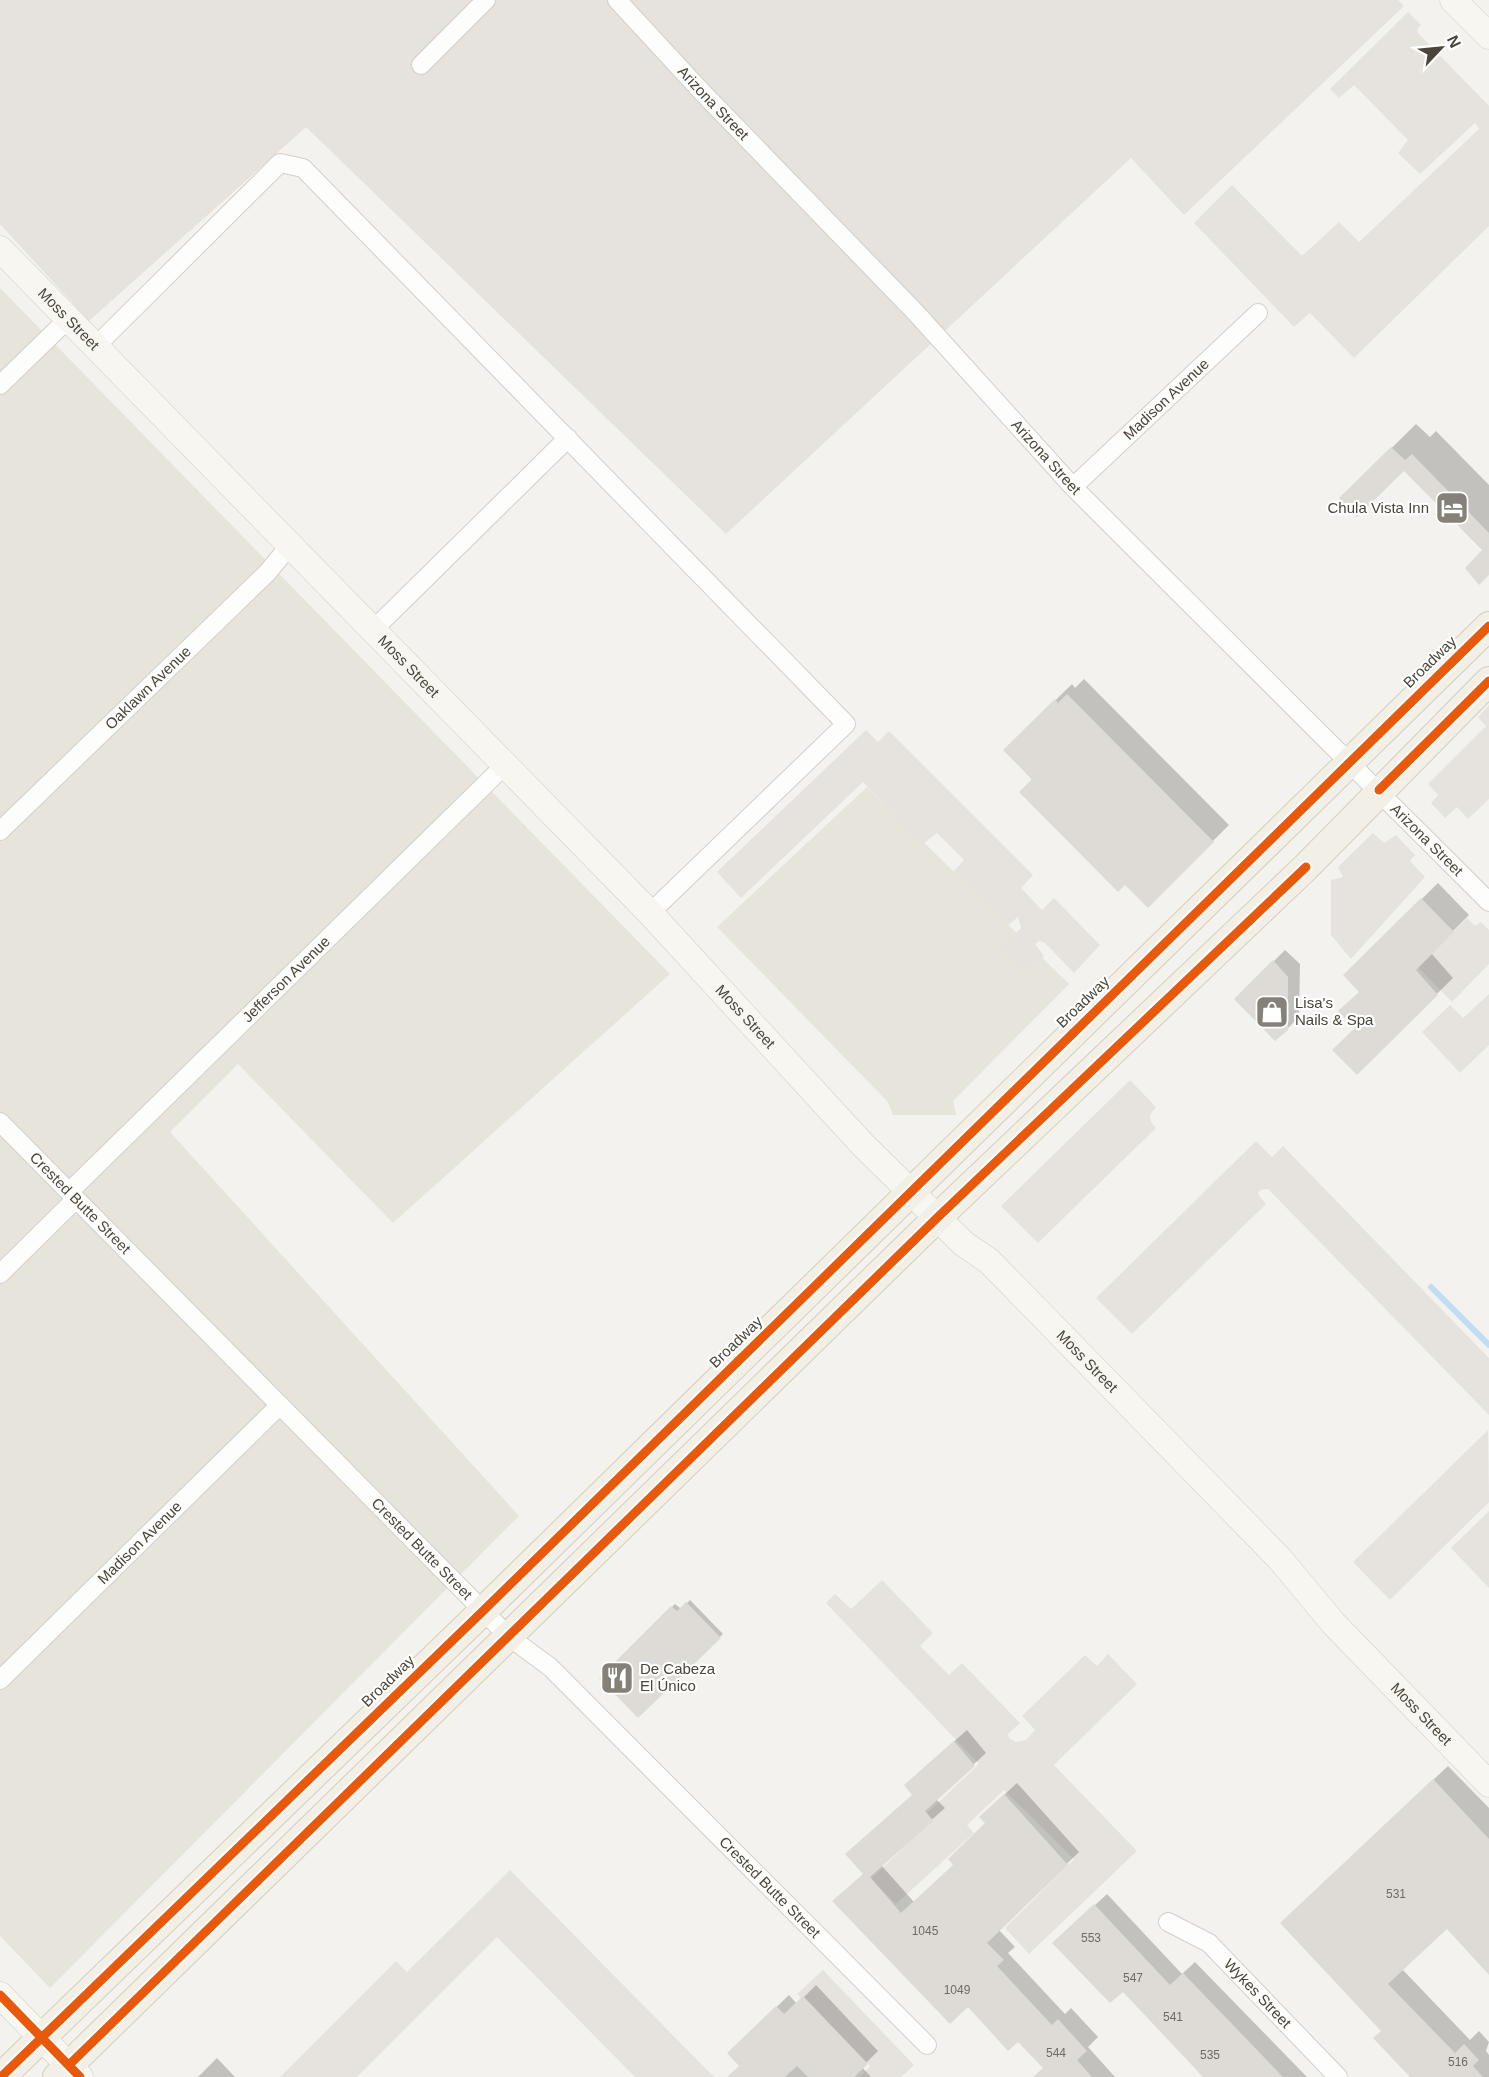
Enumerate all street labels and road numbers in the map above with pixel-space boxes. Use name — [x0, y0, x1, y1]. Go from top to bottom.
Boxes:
street label: Arizona Street — [675, 63, 753, 144]
street label: Moss Street — [35, 284, 104, 354]
street label: Madison Avenue — [1120, 355, 1212, 443]
street label: Arizona Street — [1008, 416, 1085, 498]
street label: Moss Street — [375, 631, 444, 701]
street label: Broadway — [1400, 632, 1460, 691]
street label: Oaklawn Avenue — [101, 642, 194, 733]
street label: Arizona Street — [1387, 800, 1467, 880]
street label: Jefferson Avenue — [239, 932, 333, 1025]
street label: Broadway — [1053, 972, 1113, 1031]
street label: Moss Street — [712, 981, 779, 1052]
street label: Crested Butte Street — [27, 1148, 135, 1258]
street label: Broadway — [706, 1312, 766, 1371]
street label: Moss Street — [1053, 1326, 1122, 1396]
street label: Crested Butte Street — [368, 1494, 477, 1603]
street label: Madison Avenue — [94, 1497, 185, 1587]
street label: Broadway — [358, 1651, 418, 1710]
street label: Moss Street — [1387, 1679, 1456, 1749]
street label: Crested Butte Street — [716, 1833, 825, 1942]
street label: Wykes Street — [1221, 1955, 1295, 2032]

